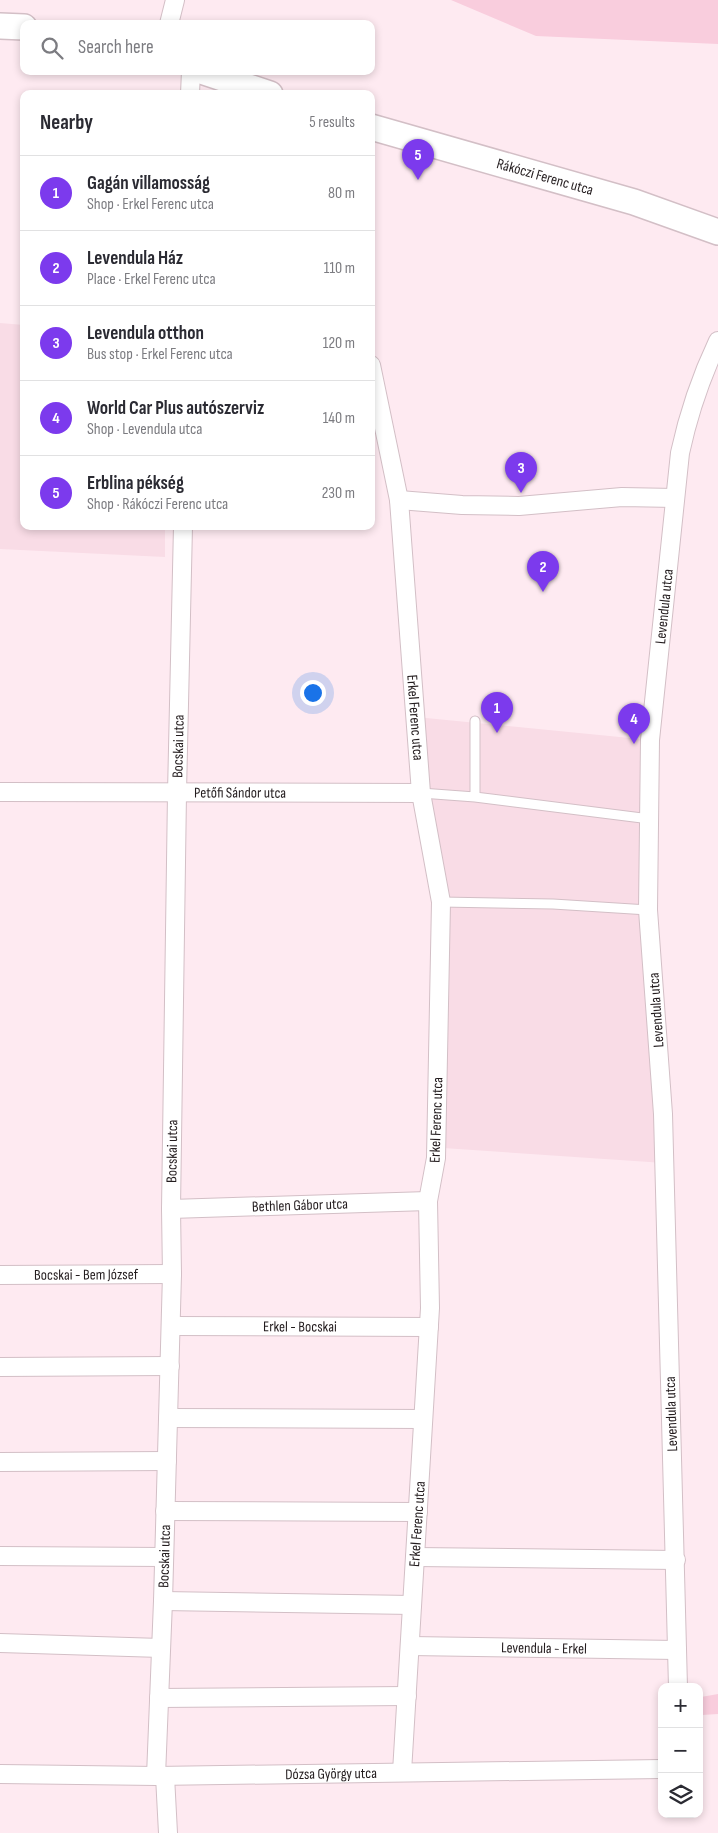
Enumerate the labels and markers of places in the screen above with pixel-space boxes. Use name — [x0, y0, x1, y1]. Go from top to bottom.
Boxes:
pin: 5 — [402, 139, 434, 180]
pin: 3 — [505, 452, 537, 493]
pin: 2 — [527, 551, 559, 592]
pin: 1 — [481, 692, 513, 733]
pin: 4 — [618, 703, 650, 744]

